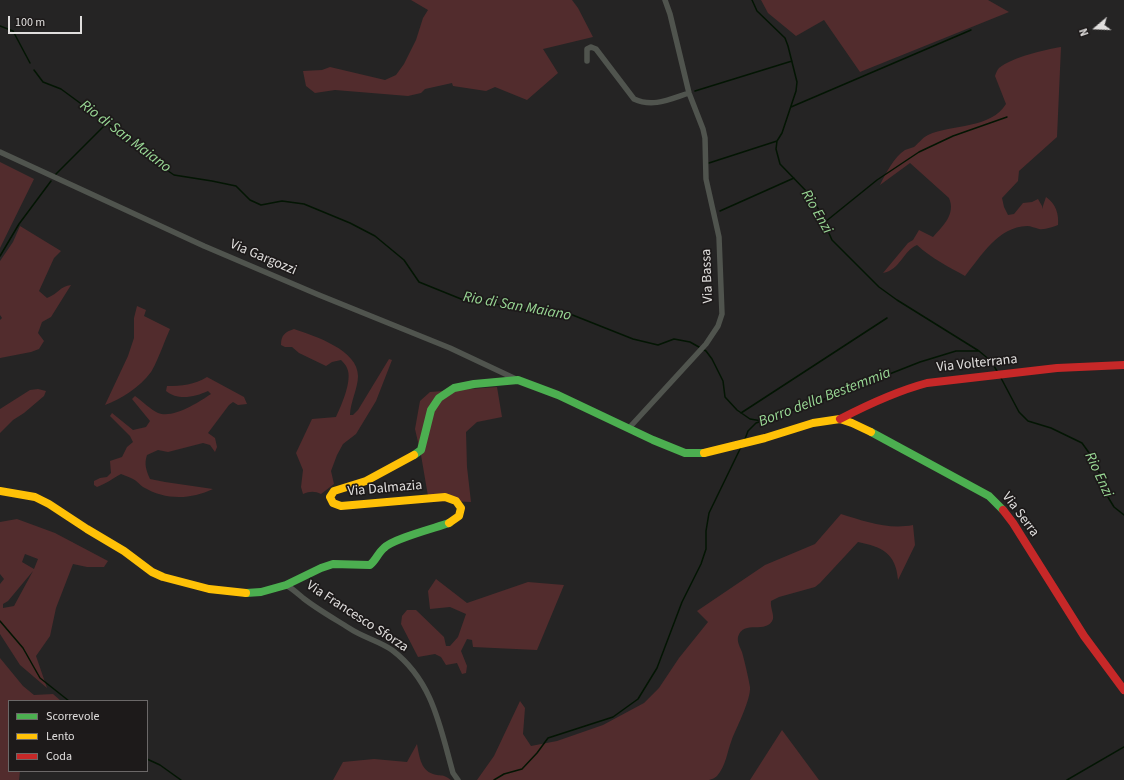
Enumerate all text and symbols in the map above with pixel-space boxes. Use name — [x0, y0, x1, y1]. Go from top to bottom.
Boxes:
scale bar — [10, 8, 84, 34]
north arrow — [1076, 8, 1116, 48]
text: 100 m — [15, 14, 45, 31]
text: N — [1076, 26, 1092, 38]
water label: Rio di San Maiano — [76, 97, 174, 177]
water label: Rio Enzi — [796, 187, 836, 237]
street label: Via Gargozzi — [227, 236, 299, 280]
street label: Via Bassa — [699, 248, 717, 304]
water label: Rio di San Maiano — [462, 289, 572, 325]
street label: Via Volterrana — [936, 351, 1018, 377]
water label: Borro della Bestemmia — [756, 365, 894, 431]
water label: Rio Enzi — [1080, 450, 1116, 500]
street label: Via Dalmazia — [347, 477, 423, 501]
street label: Via Serra — [998, 489, 1042, 541]
street label: Via Francesco Sforza — [303, 578, 411, 656]
legend — [8, 700, 148, 772]
text: Scorrevole — [46, 708, 99, 725]
text: Lento — [46, 728, 75, 745]
text: Coda — [46, 748, 72, 765]

